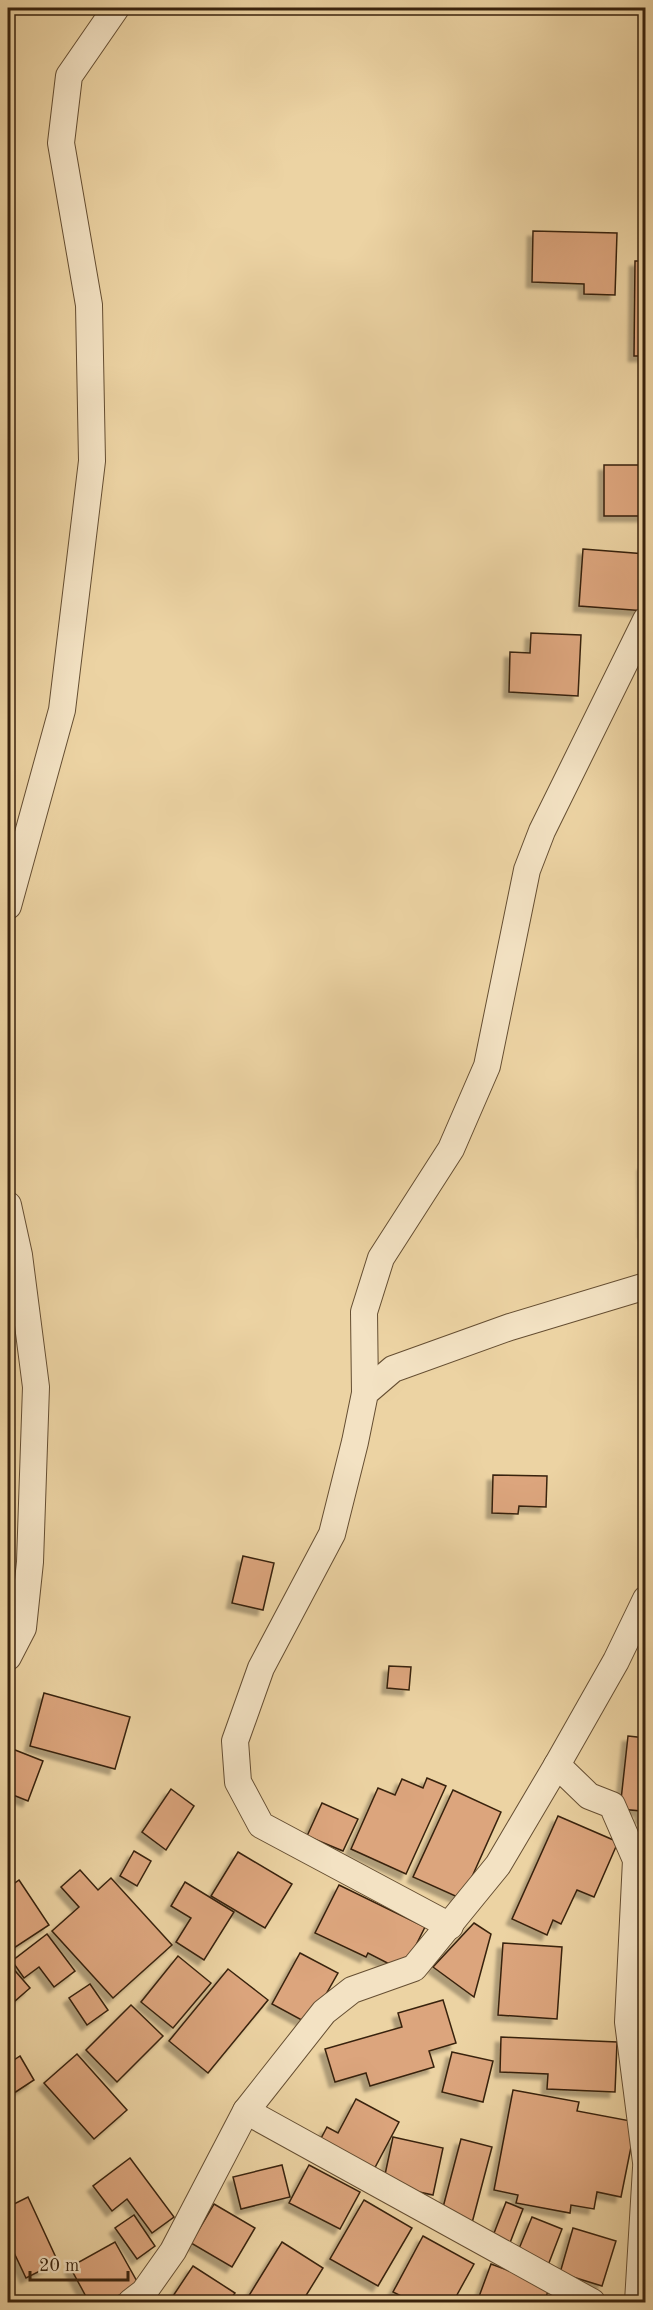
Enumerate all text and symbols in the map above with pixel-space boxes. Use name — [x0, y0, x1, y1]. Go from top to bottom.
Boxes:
scale bar — [30, 2244, 128, 2282]
text: 20 m — [39, 2257, 79, 2275]

